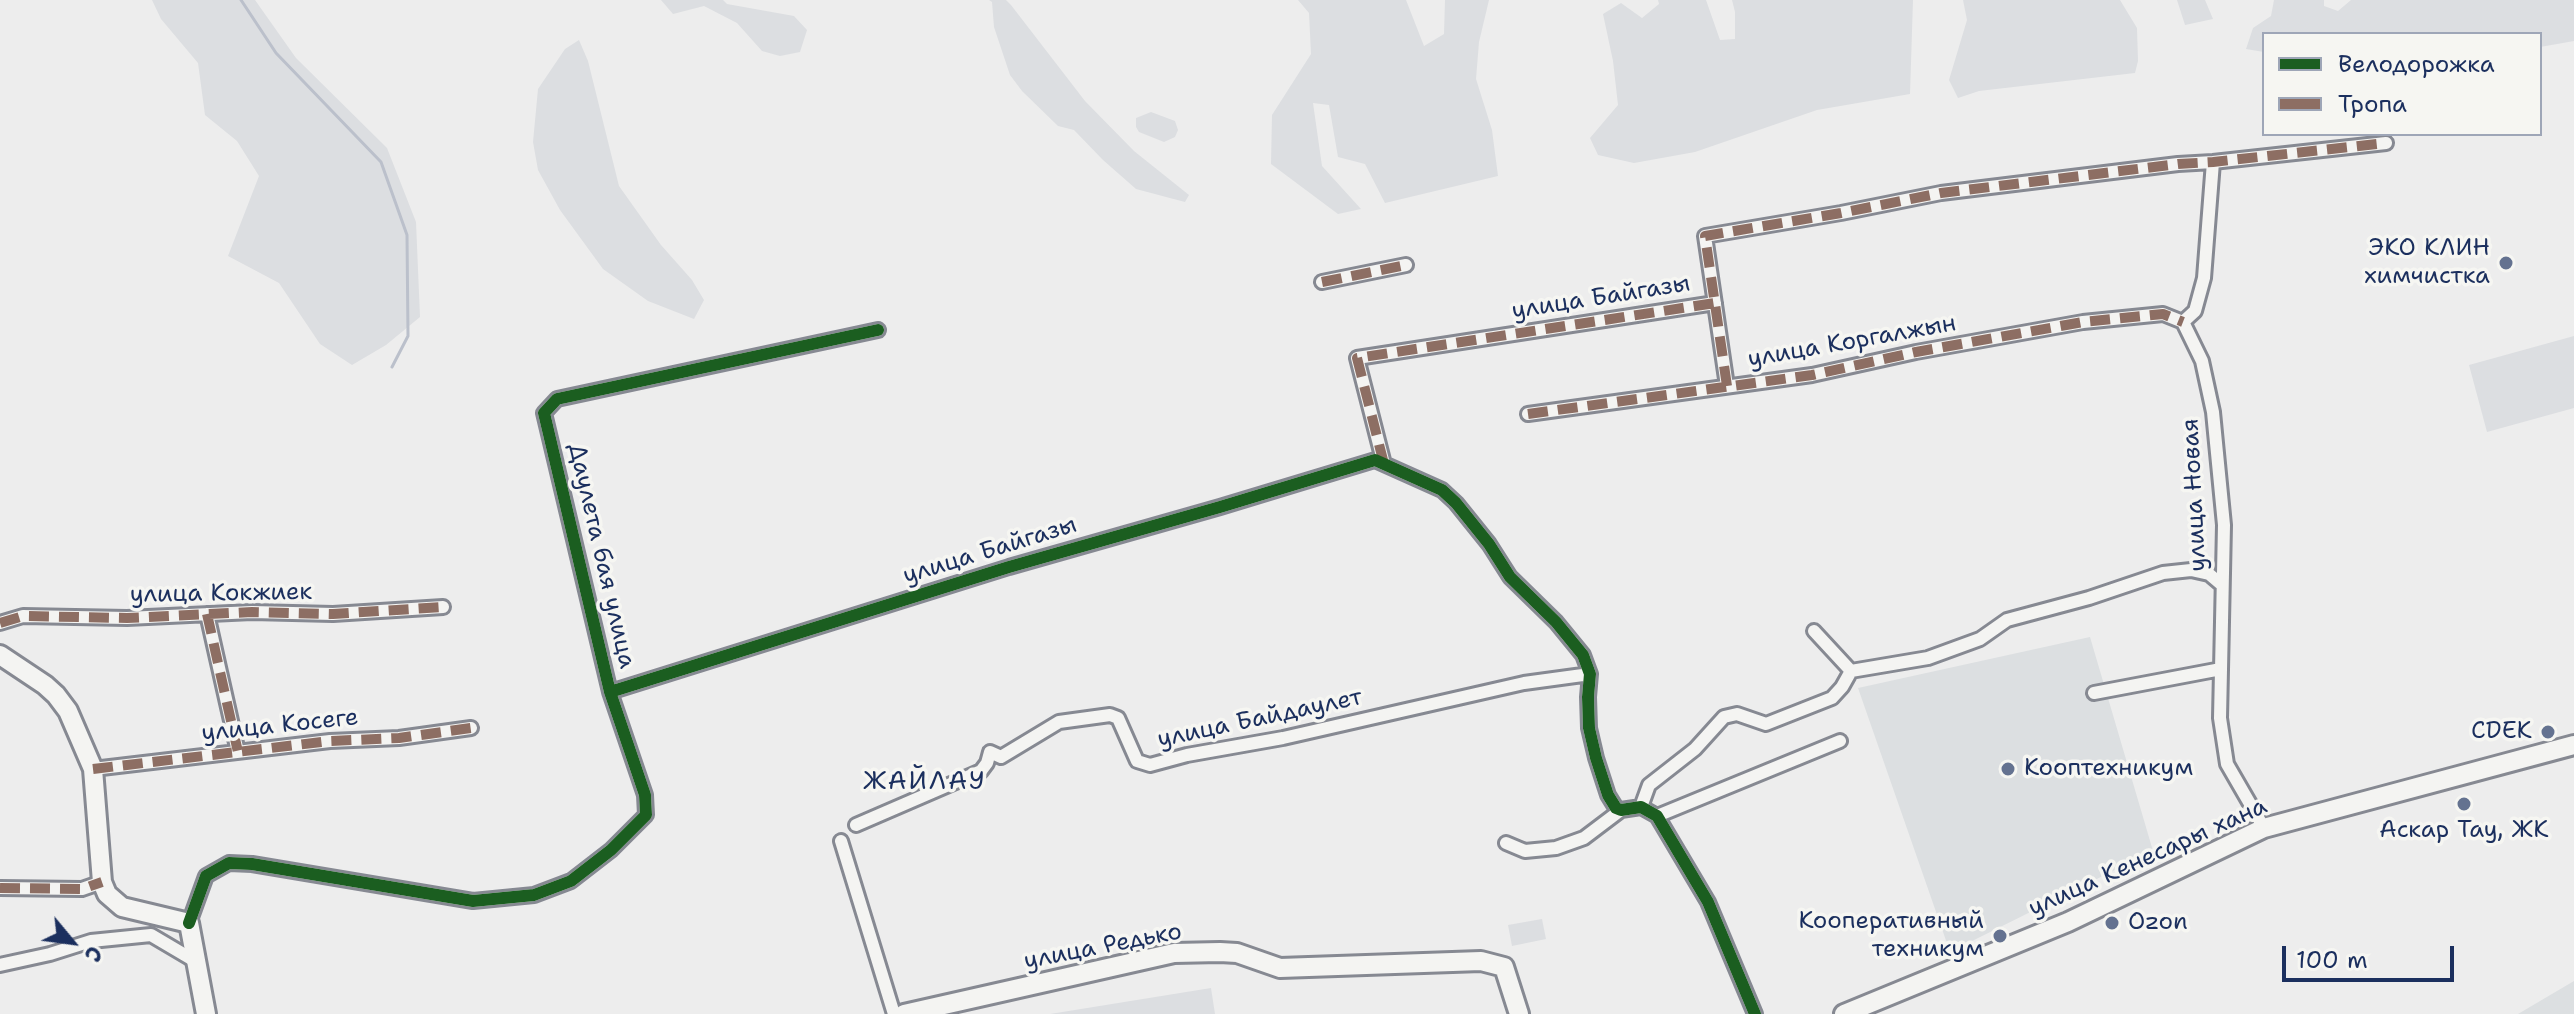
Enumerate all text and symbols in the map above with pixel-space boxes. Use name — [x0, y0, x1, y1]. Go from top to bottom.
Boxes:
legend — [2262, 32, 2542, 136]
text: Велодорожка — [2338, 48, 2495, 80]
text: Тропа — [2338, 88, 2407, 120]
place label: ЭКО КЛИН химчистка — [2364, 235, 2490, 291]
marker: ЭКО КЛИН химчистка — [2497, 254, 2515, 272]
street label: улица Байгазы — [1510, 270, 1692, 326]
street label: улица Коргалжын — [1746, 310, 1958, 374]
street label: улица Новая — [2177, 418, 2213, 572]
street label: Даулета бая улица — [561, 441, 641, 671]
street label: улица Байгазы — [900, 511, 1080, 591]
street label: улица Кокжиек — [130, 578, 312, 610]
street label: улица Байдаулет — [1155, 683, 1365, 755]
street label: улица Косеге — [200, 703, 360, 749]
place label: CDEK — [2471, 718, 2532, 746]
marker: CDEK — [2539, 723, 2557, 741]
place label: Кооптехникум — [2024, 755, 2193, 783]
marker: Кооптехникум — [1999, 760, 2017, 778]
district label: ЖАЙЛАУ — [863, 766, 987, 798]
street label: улица Кенесары хана — [2024, 792, 2272, 924]
marker: Аскар Тау, ЖК — [2455, 795, 2473, 813]
place label: Аскар Тау, ЖК — [2379, 817, 2549, 845]
north arrow — [32, 902, 112, 982]
place label: Кооперативный техникум — [1798, 908, 1984, 964]
place label: Ozon — [2128, 909, 2188, 937]
marker: Ozon — [2103, 914, 2121, 932]
street label: улица Редько — [1022, 918, 1184, 976]
marker: Кооперативный техникум — [1991, 927, 2009, 945]
scale bar — [2286, 930, 2458, 980]
text: С — [77, 941, 109, 967]
text: 100 m — [2296, 944, 2368, 976]

